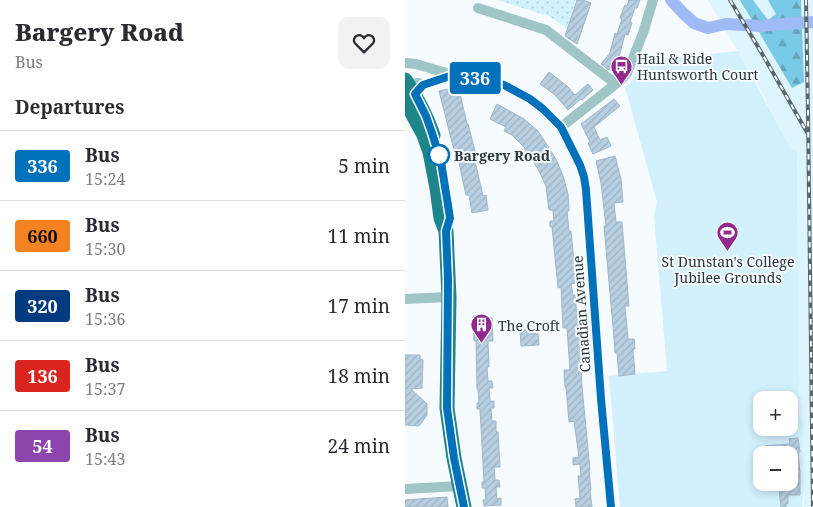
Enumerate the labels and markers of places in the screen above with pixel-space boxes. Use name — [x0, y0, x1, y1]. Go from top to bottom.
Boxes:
place label: Hail & Ride Huntsworth Court — [637, 49, 759, 84]
bus stop icon: Hail & Ride Huntsworth Court — [609, 54, 633, 85]
marker: Bargery Road — [428, 144, 450, 166]
place label: Bargery Road — [454, 146, 550, 165]
sports icon: St Dunstan's College Jubilee Grounds — [716, 221, 740, 252]
place label: St Dunstan's College Jubilee Grounds — [662, 252, 794, 287]
building icon: The Croft — [470, 313, 494, 344]
place label: The Croft — [498, 316, 560, 335]

